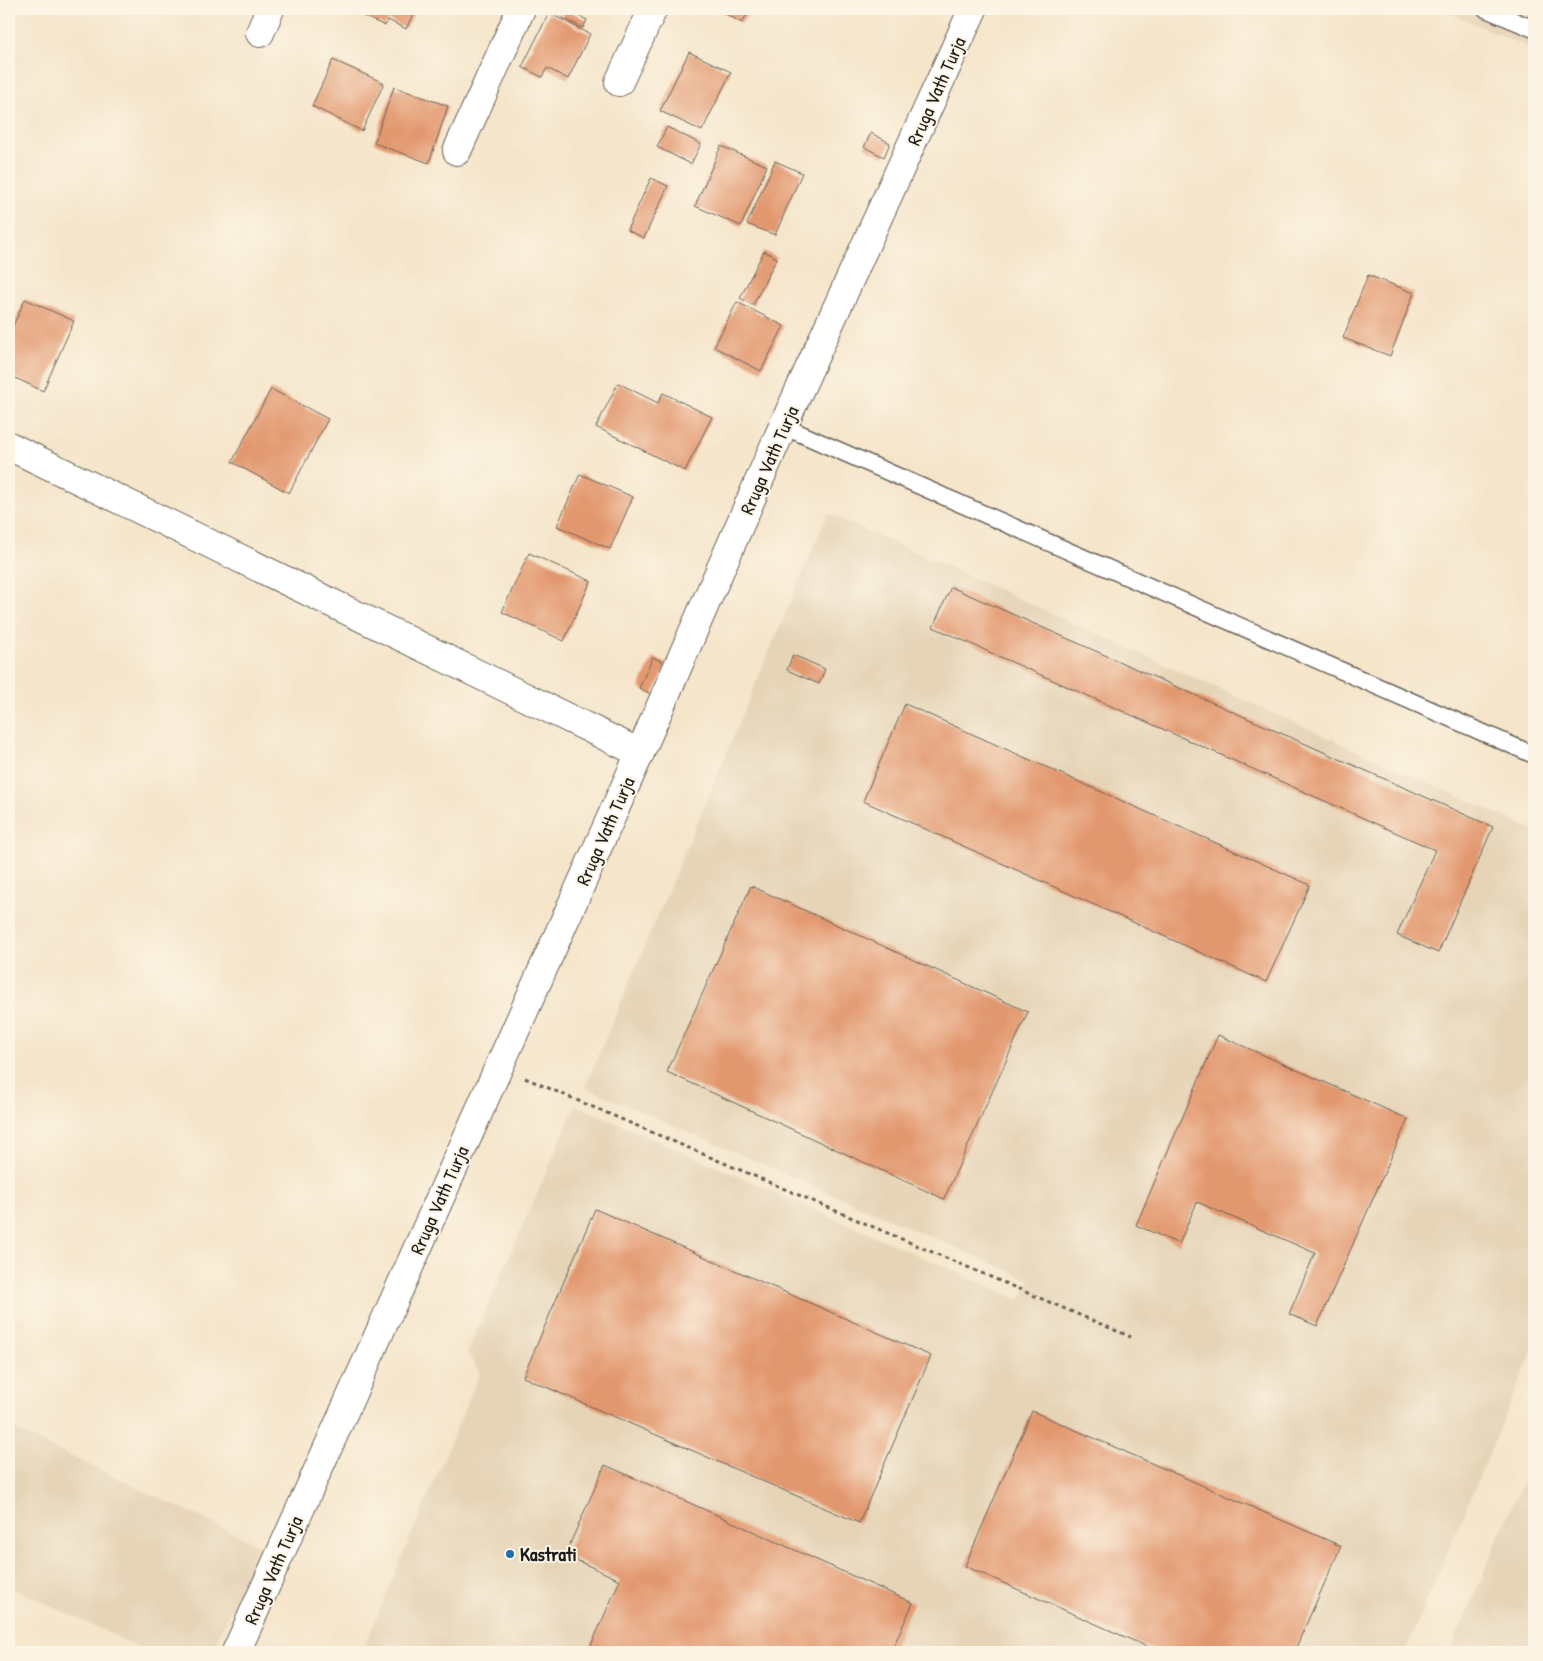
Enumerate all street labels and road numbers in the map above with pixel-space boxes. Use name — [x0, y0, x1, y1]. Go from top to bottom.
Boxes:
street label: Rruga Vath Turja — [900, 32, 972, 150]
street label: Rruga Vath Turja — [733, 401, 805, 519]
street label: Rruga Vath Turja — [569, 772, 641, 890]
street label: Rruga Vath Turja — [403, 1141, 475, 1259]
street label: Rruga Vath Turja — [237, 1511, 309, 1629]

